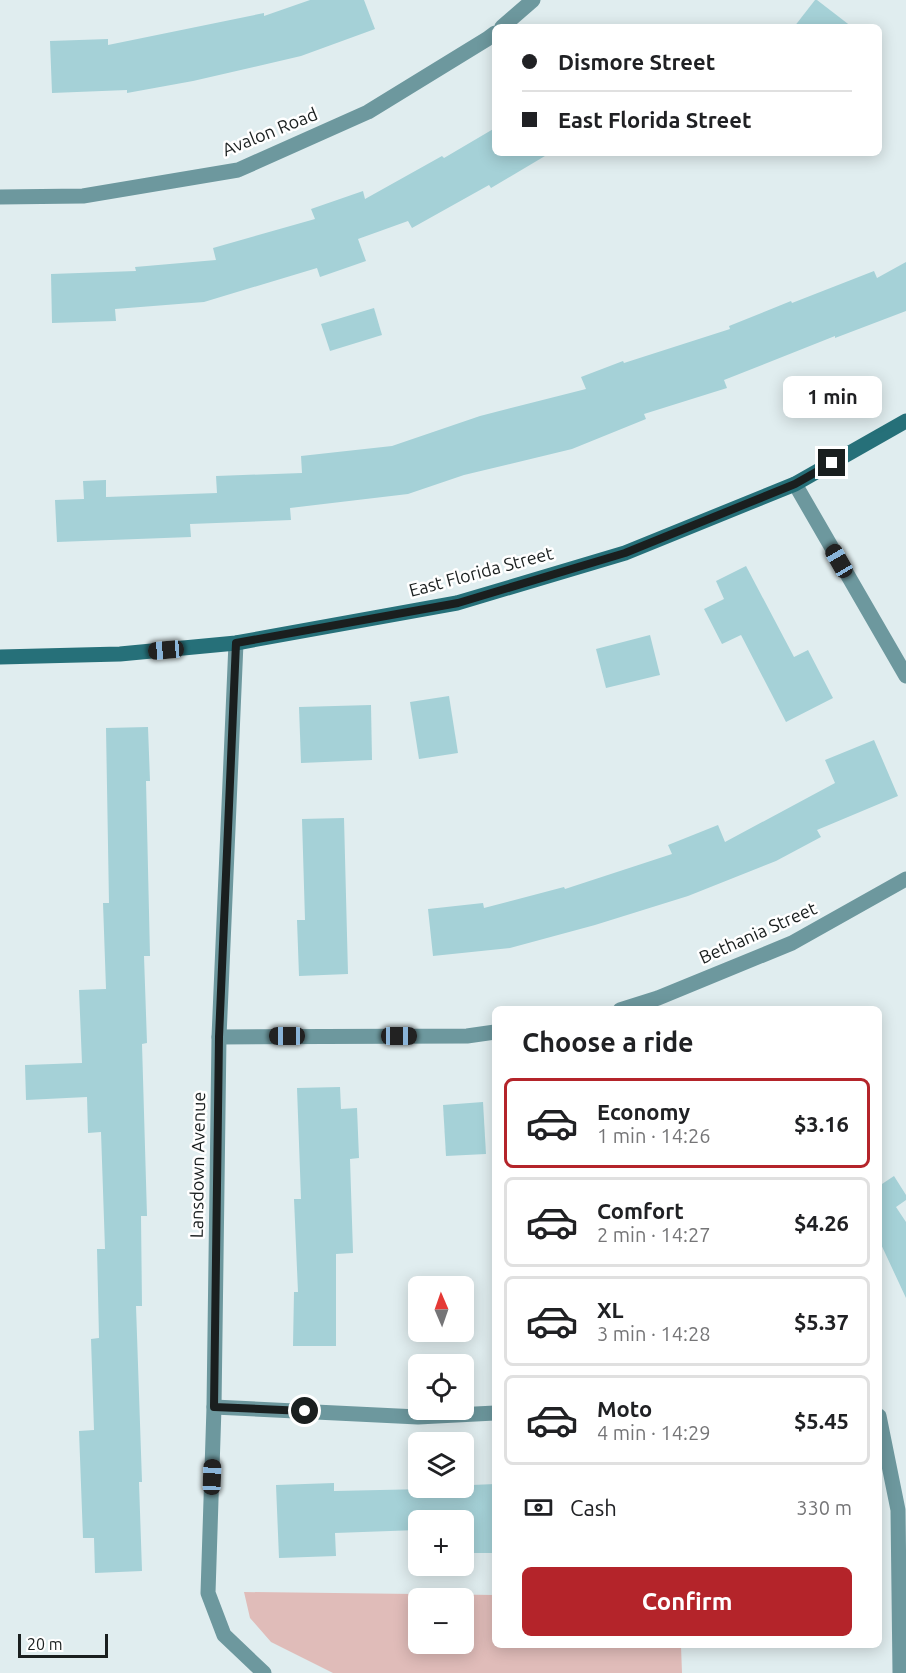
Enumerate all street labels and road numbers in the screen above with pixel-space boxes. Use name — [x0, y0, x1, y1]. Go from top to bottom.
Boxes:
street label: Avalon Road — [219, 103, 320, 159]
street label: East Florida Street — [406, 542, 555, 600]
street label: Bethania Street — [696, 897, 819, 967]
street label: Lansdown Avenue — [186, 1092, 208, 1238]

